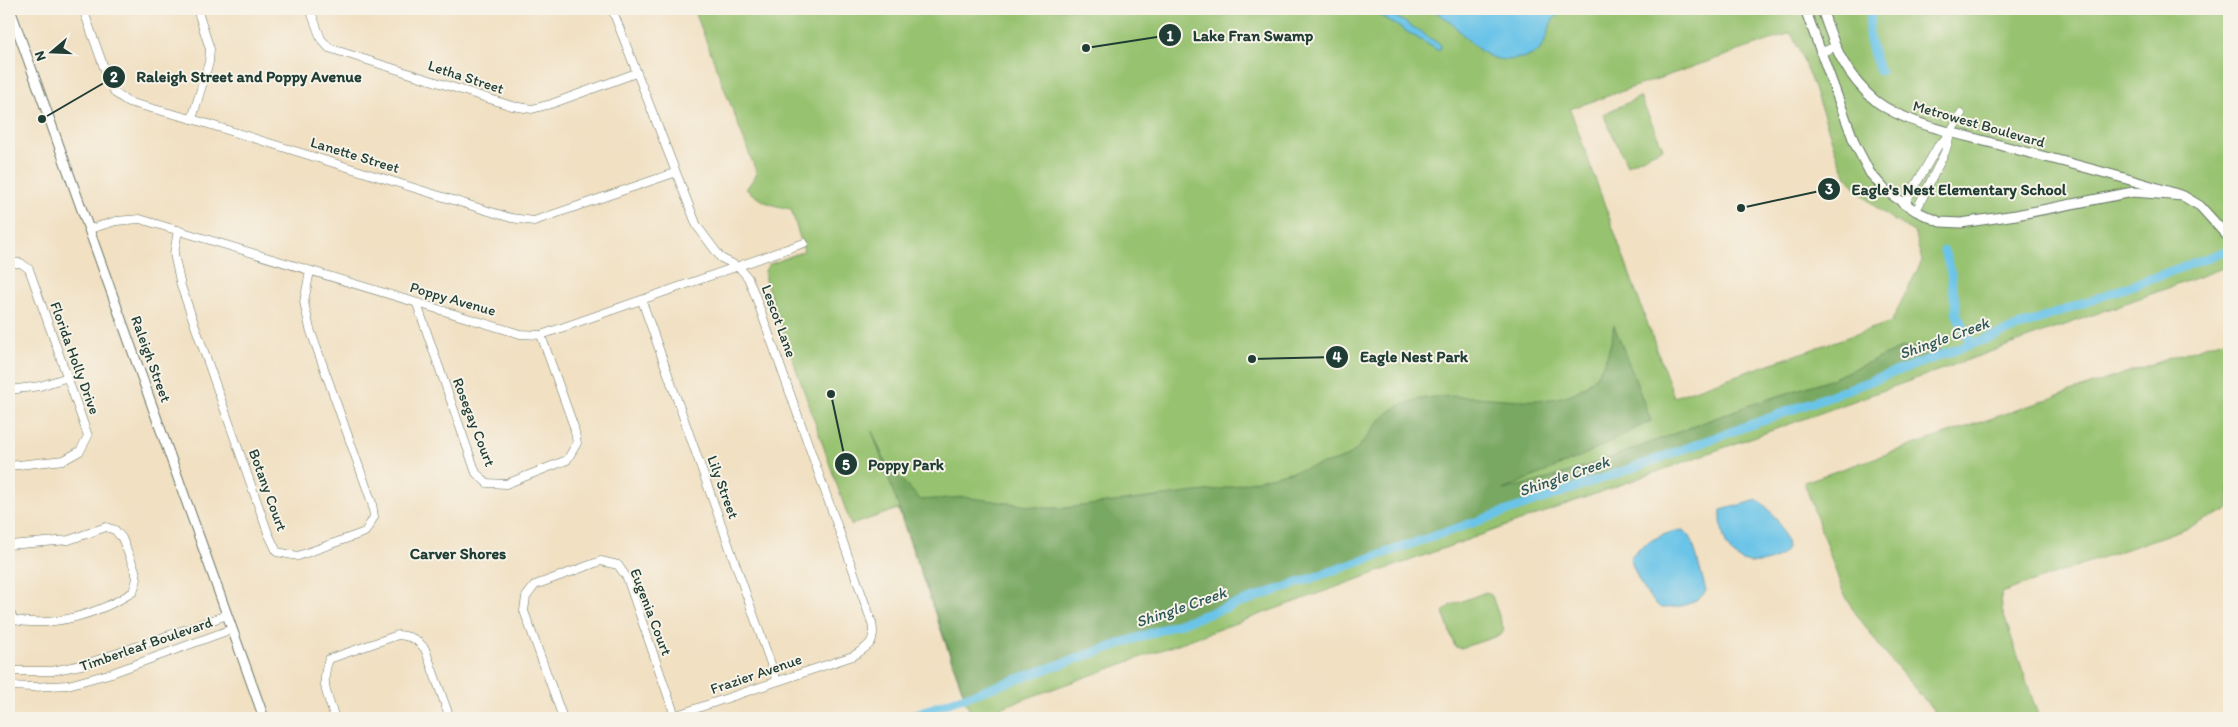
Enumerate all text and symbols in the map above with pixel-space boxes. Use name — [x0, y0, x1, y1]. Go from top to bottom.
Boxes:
callout: Lake Fran Swamp — [1157, 20, 1323, 51]
text: Lake Fran Swamp — [1193, 26, 1314, 46]
text: 1 — [1167, 27, 1174, 45]
north arrow — [28, 28, 78, 78]
text: N — [31, 49, 50, 63]
street label: Letha Street — [426, 56, 507, 98]
callout: Raleigh Street and Poppy Avenue — [102, 61, 371, 92]
text: Raleigh Street and Poppy Avenue — [136, 67, 362, 87]
text: 2 — [110, 68, 118, 86]
street label: Metrowest Boulevard — [1911, 97, 2047, 151]
street label: Lanette Street — [308, 133, 402, 177]
callout: Eagle's Nest Elementary School — [1817, 174, 2076, 205]
text: 3 — [1825, 180, 1833, 198]
text: Eagle's Nest Elementary School — [1852, 180, 2067, 200]
street label: Poppy Avenue — [408, 278, 498, 320]
street label: Lescot Lane — [758, 282, 800, 360]
street label: Florida Holly Drive — [46, 299, 104, 417]
street label: Raleigh Street — [127, 313, 175, 405]
water label: Shingle Creek — [1897, 313, 1992, 363]
callout: Eagle Nest Park — [1325, 341, 1478, 372]
text: Eagle Nest Park — [1360, 347, 1469, 367]
text: 4 — [1332, 348, 1342, 366]
street label: Rosegay Court — [449, 375, 499, 469]
street label: Botany Court — [245, 447, 291, 534]
callout: Poppy Park — [833, 449, 954, 480]
water label: Shingle Creek — [1516, 451, 1612, 500]
street label: Lily Street — [703, 453, 743, 521]
text: Poppy Park — [868, 455, 945, 475]
text: 5 — [842, 456, 850, 474]
district label: Carver Shores — [410, 544, 506, 563]
street label: Eugenia Court — [626, 566, 676, 658]
water label: Shingle Creek — [1133, 582, 1229, 631]
street label: Timberleaf Boulevard — [77, 613, 215, 675]
street label: Frazier Avenue — [708, 650, 804, 698]

